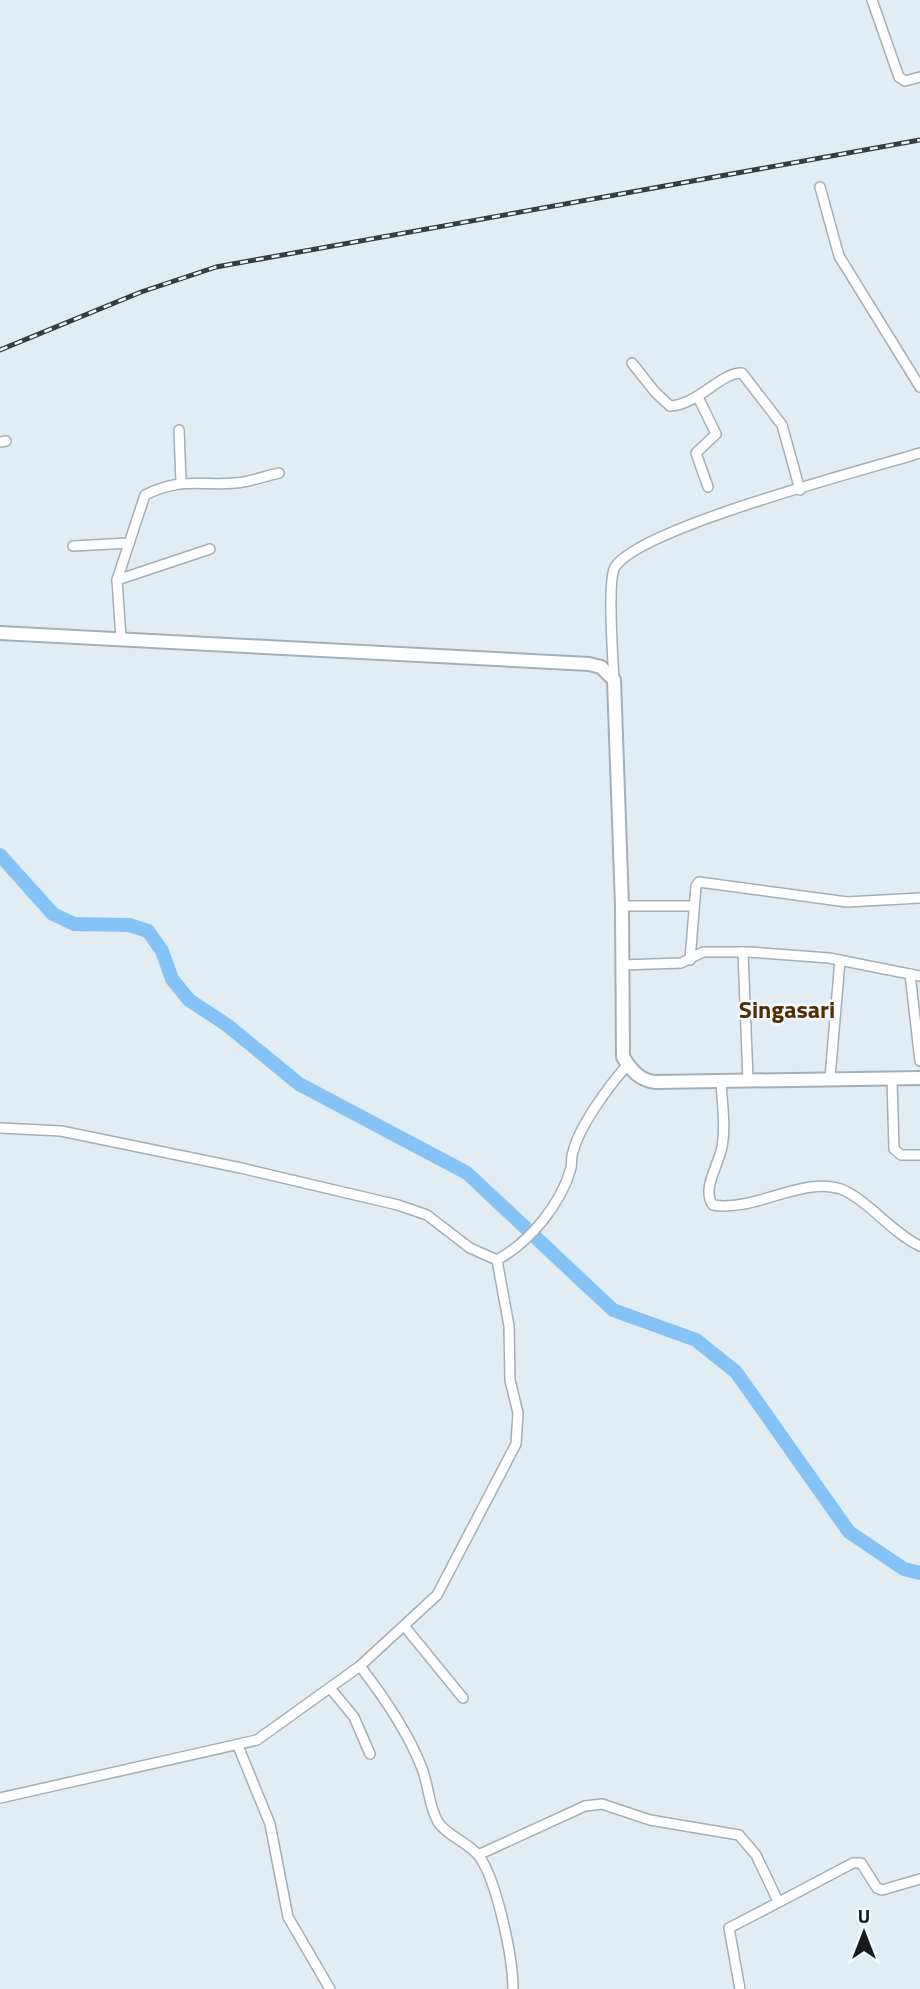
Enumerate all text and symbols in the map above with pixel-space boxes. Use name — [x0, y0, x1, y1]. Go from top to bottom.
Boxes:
district label: Singasari — [739, 991, 835, 1027]
north arrow — [829, 1898, 899, 1968]
text: U — [858, 1901, 870, 1930]

